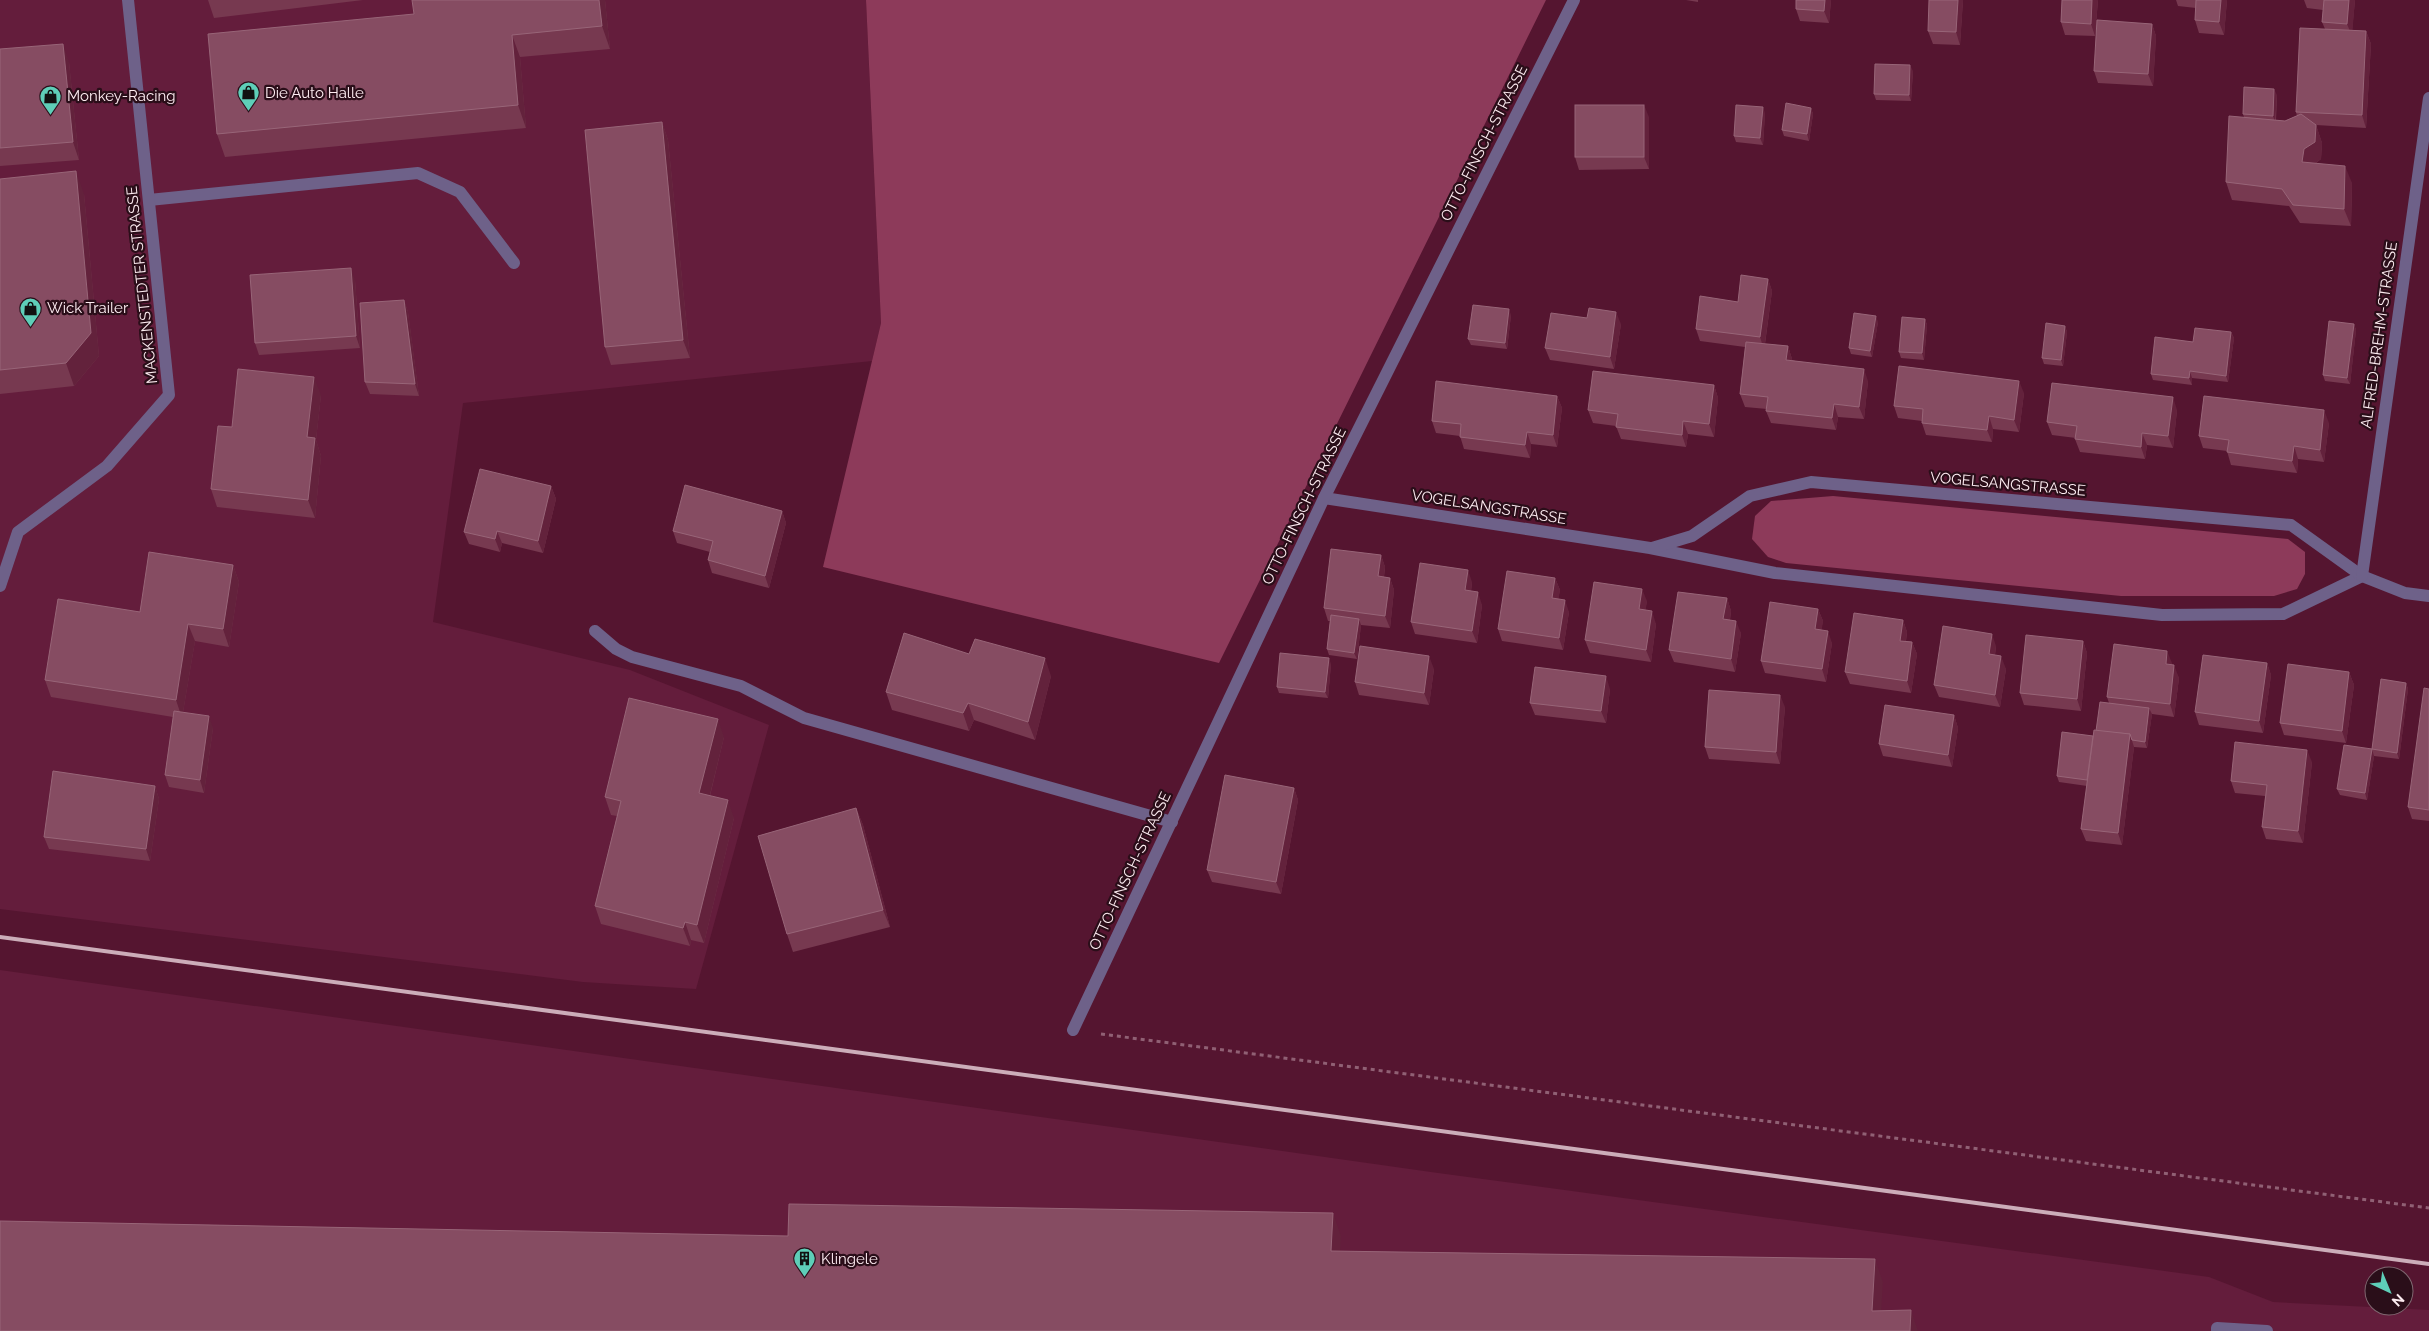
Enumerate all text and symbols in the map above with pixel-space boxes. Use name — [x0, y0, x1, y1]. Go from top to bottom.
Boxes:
street label: OTTO-FINSCH-STRASSE — [1437, 62, 1531, 224]
shop icon: Die Auto Halle — [237, 81, 261, 112]
shop icon: Monkey-Racing — [39, 84, 63, 115]
place label: Die Auto Halle — [265, 84, 364, 102]
place label: Monkey-Racing — [67, 87, 175, 105]
street label: MACKENSTEDTER STRASSE — [123, 185, 161, 385]
street label: ALFRED-BREHM-STRASSE — [2357, 240, 2401, 430]
shop icon: Wick Trailer — [19, 296, 43, 327]
place label: Wick Trailer — [47, 299, 129, 317]
street label: OTTO-FINSCH-STRASSE — [1258, 424, 1350, 588]
street label: VOGELSANGSTRASSE — [1929, 468, 2087, 500]
street label: VOGELSANGSTRASSE — [1410, 486, 1568, 528]
street label: OTTO-FINSCH-STRASSE — [1085, 789, 1175, 953]
building icon: Klingele — [793, 1247, 817, 1278]
place label: Klingele — [821, 1250, 878, 1268]
north arrow — [2364, 1266, 2414, 1316]
text: N — [2389, 1291, 2407, 1310]

